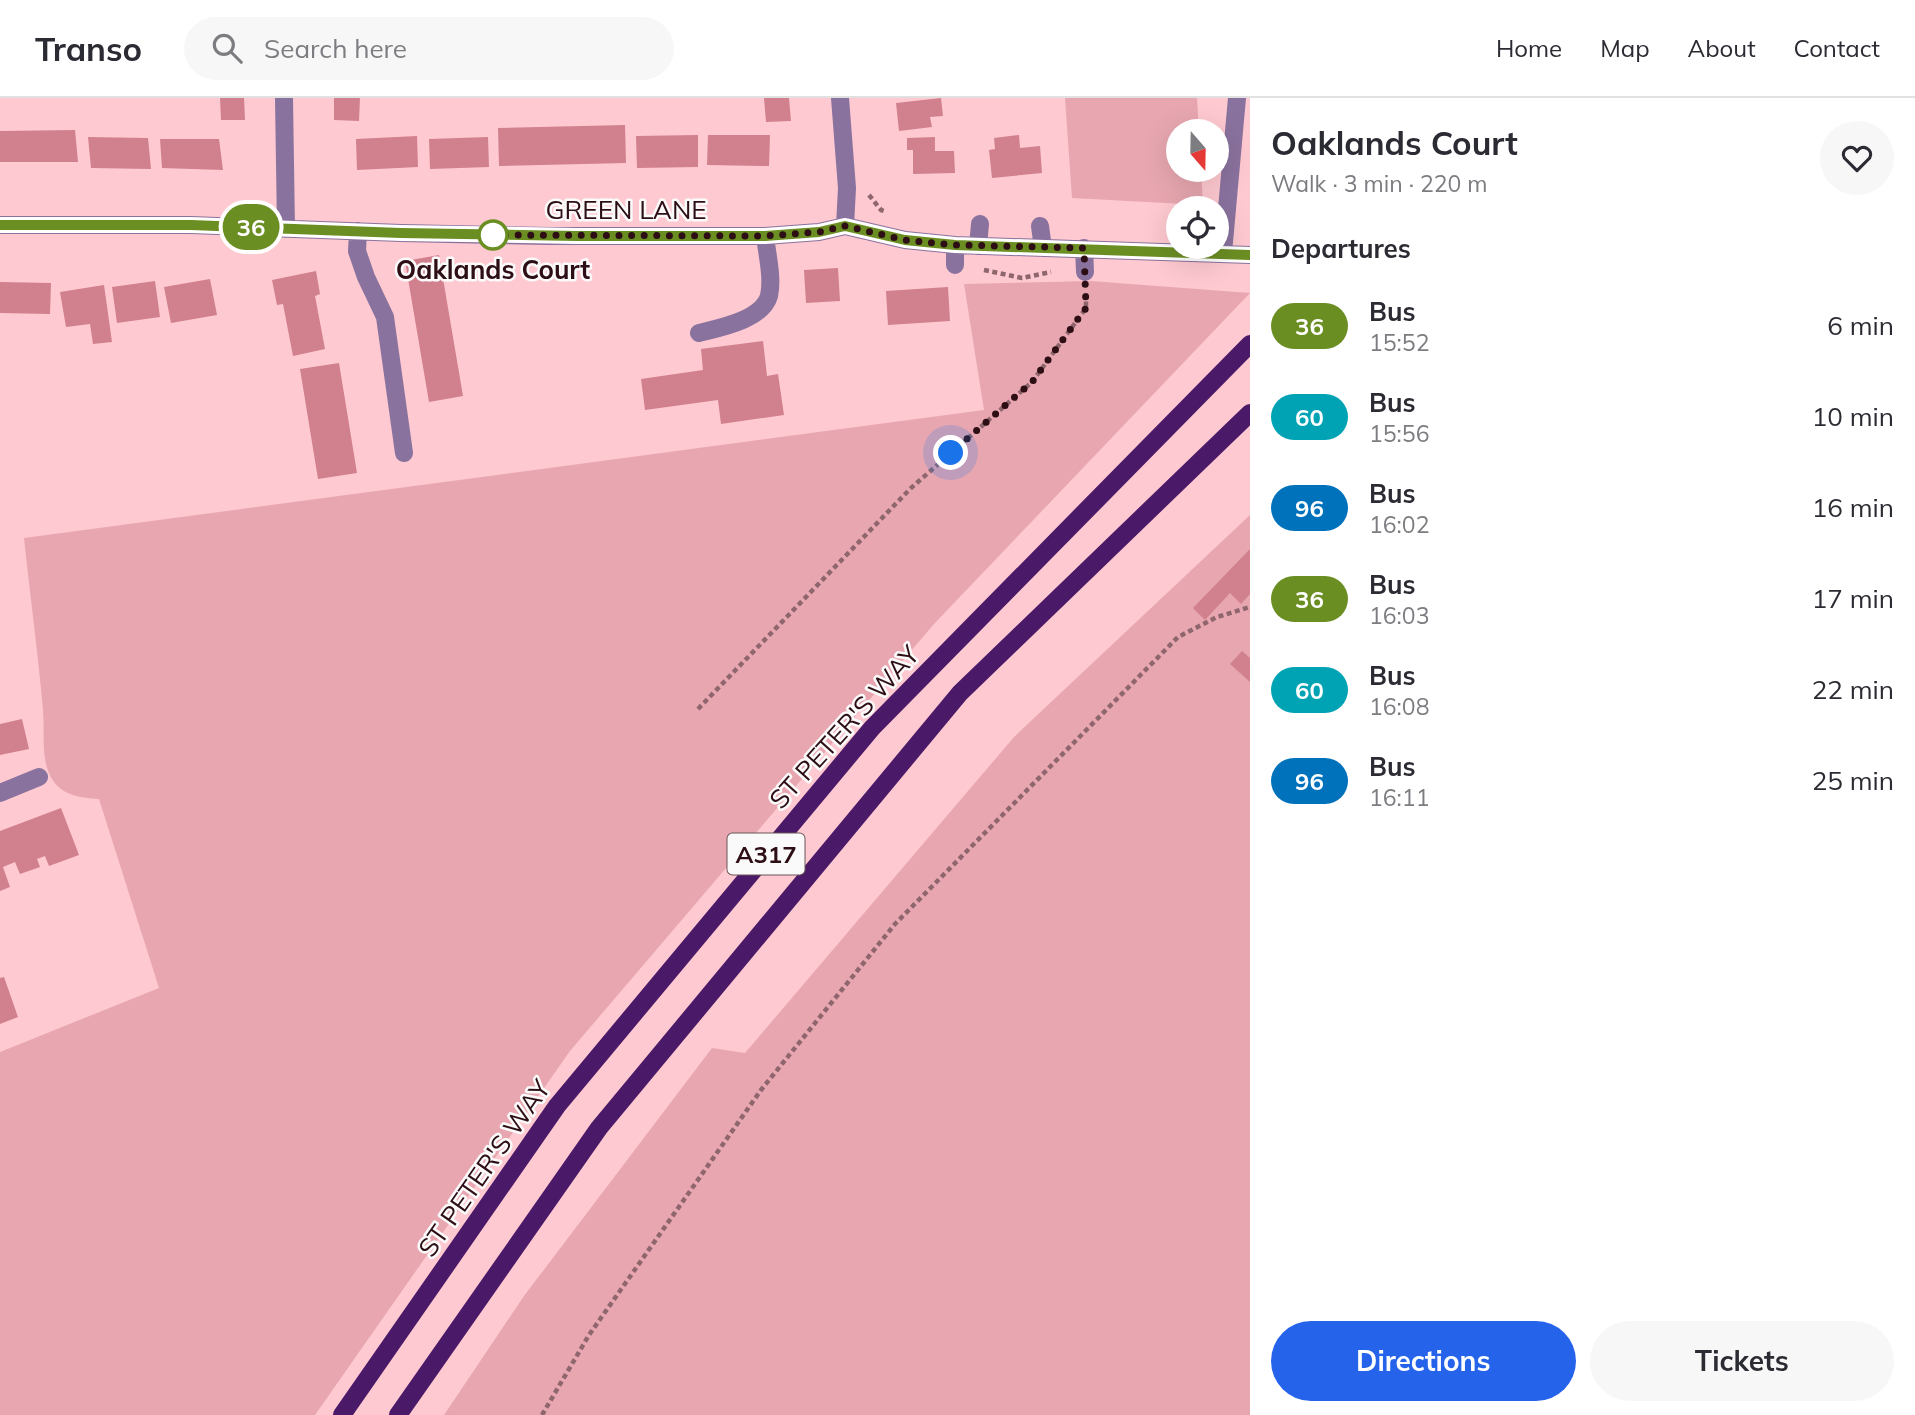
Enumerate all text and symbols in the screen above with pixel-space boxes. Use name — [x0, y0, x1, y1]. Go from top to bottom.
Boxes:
search box — [184, 17, 674, 80]
text: Transo — [35, 28, 142, 69]
icon: search — [208, 29, 246, 67]
text: Search here — [264, 32, 407, 65]
text: Home — [1496, 33, 1562, 63]
text: Map — [1600, 33, 1650, 63]
text: About — [1688, 33, 1756, 63]
text: Contact — [1794, 33, 1880, 63]
north arrow — [1166, 119, 1228, 182]
map controls — [1166, 119, 1229, 259]
button: heart — [1820, 121, 1894, 195]
text: Oaklands Court — [1271, 122, 1518, 163]
text: Walk · 3 min · 220 m — [1271, 169, 1488, 198]
street label: GREEN LANE — [545, 193, 707, 226]
button: locate — [1166, 196, 1229, 259]
line badge: 36 — [219, 204, 282, 250]
text: 36 — [237, 212, 265, 242]
marker: Oaklands Court — [478, 220, 508, 250]
text: Departures — [1271, 232, 1411, 265]
place label: Oaklands Court — [396, 253, 590, 286]
text: Bus — [1369, 295, 1415, 328]
text: 6 min — [1827, 309, 1894, 342]
text: 36 — [1295, 311, 1324, 341]
text: 15:52 — [1369, 328, 1429, 357]
text: Bus — [1369, 386, 1415, 419]
text: 10 min — [1812, 400, 1894, 433]
text: 60 — [1295, 402, 1324, 432]
text: 15:56 — [1369, 419, 1429, 448]
your location — [933, 435, 968, 470]
text: Bus — [1369, 477, 1415, 510]
text: 16 min — [1812, 491, 1894, 524]
text: 96 — [1295, 493, 1324, 523]
text: 16:02 — [1369, 510, 1429, 539]
text: Bus — [1369, 568, 1415, 601]
text: 17 min — [1812, 582, 1894, 615]
text: 36 — [1295, 584, 1324, 614]
text: 16:03 — [1369, 601, 1429, 630]
street label: ST PETER'S WAY — [762, 638, 927, 816]
text: Bus — [1369, 659, 1415, 692]
text: 22 min — [1812, 673, 1894, 706]
text: 60 — [1295, 675, 1324, 705]
text: 16:08 — [1369, 692, 1429, 721]
text: Bus — [1369, 750, 1415, 783]
text: 25 min — [1812, 764, 1894, 797]
text: 96 — [1295, 766, 1324, 796]
text: 16:11 — [1369, 783, 1429, 812]
road number: A317 — [728, 834, 804, 874]
street label: ST PETER'S WAY — [411, 1072, 558, 1263]
button: Directions — [1271, 1321, 1576, 1401]
button: Tickets — [1590, 1321, 1894, 1401]

